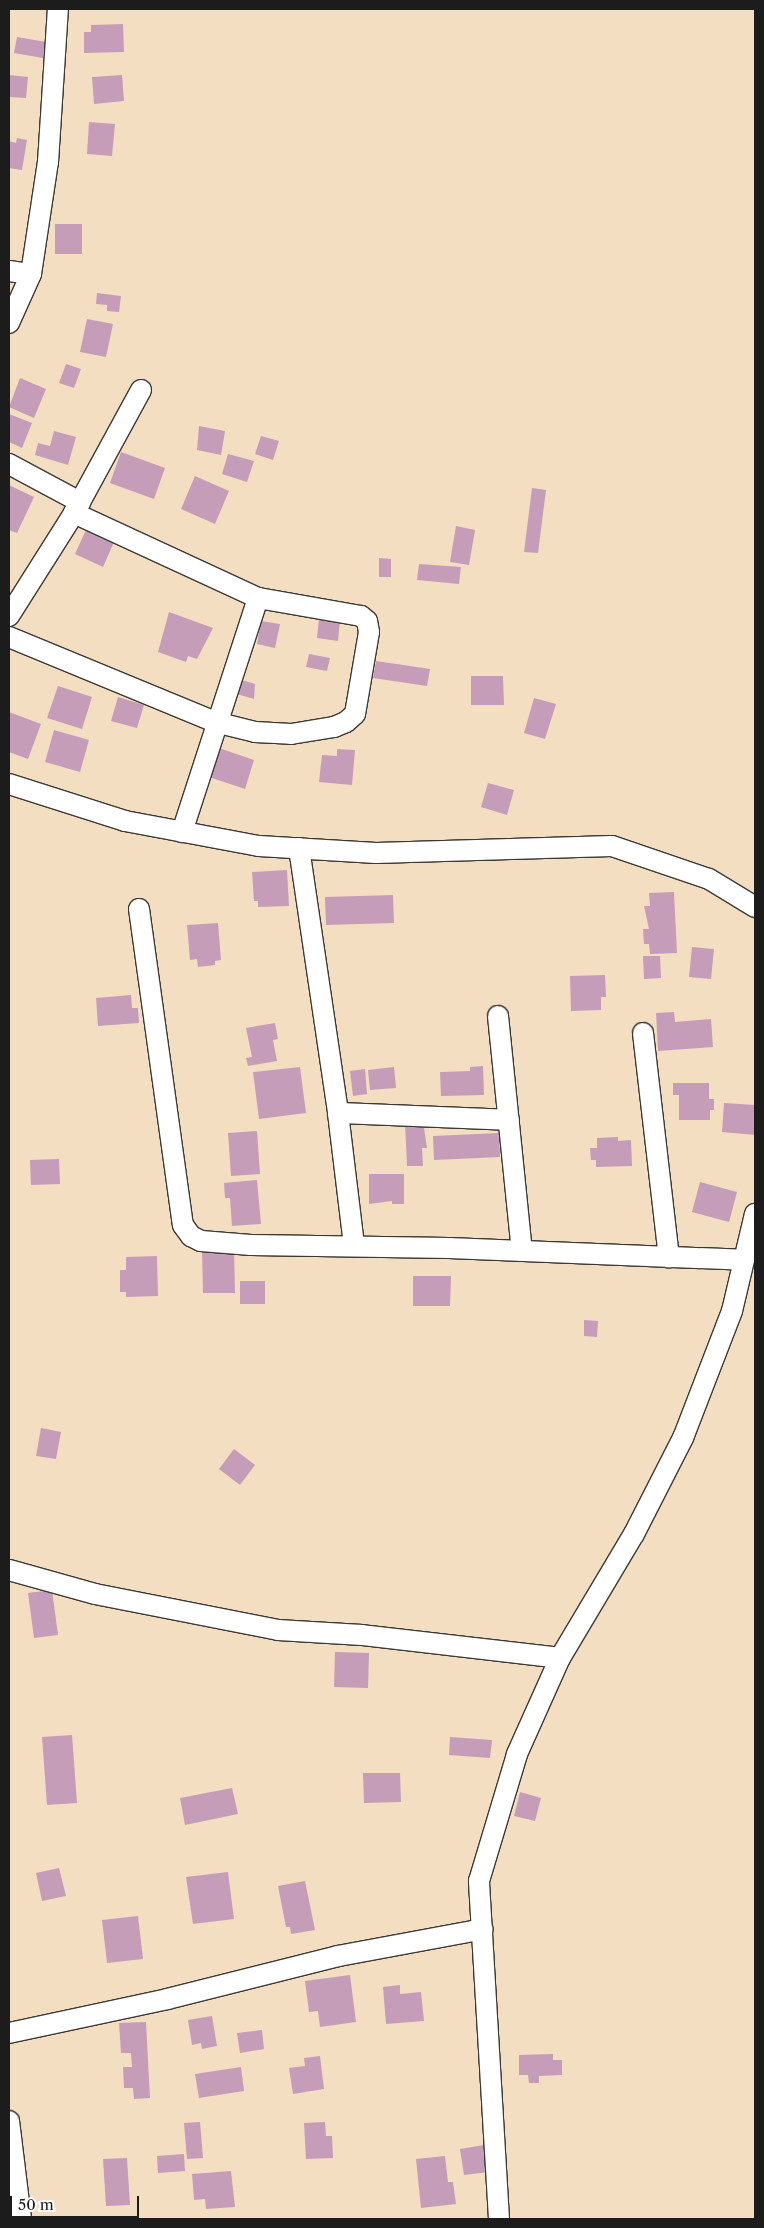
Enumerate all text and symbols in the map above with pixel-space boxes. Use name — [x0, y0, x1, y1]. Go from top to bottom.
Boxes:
scale bar — [12, 2186, 141, 2218]
text: 50 m — [18, 2195, 54, 2214]

